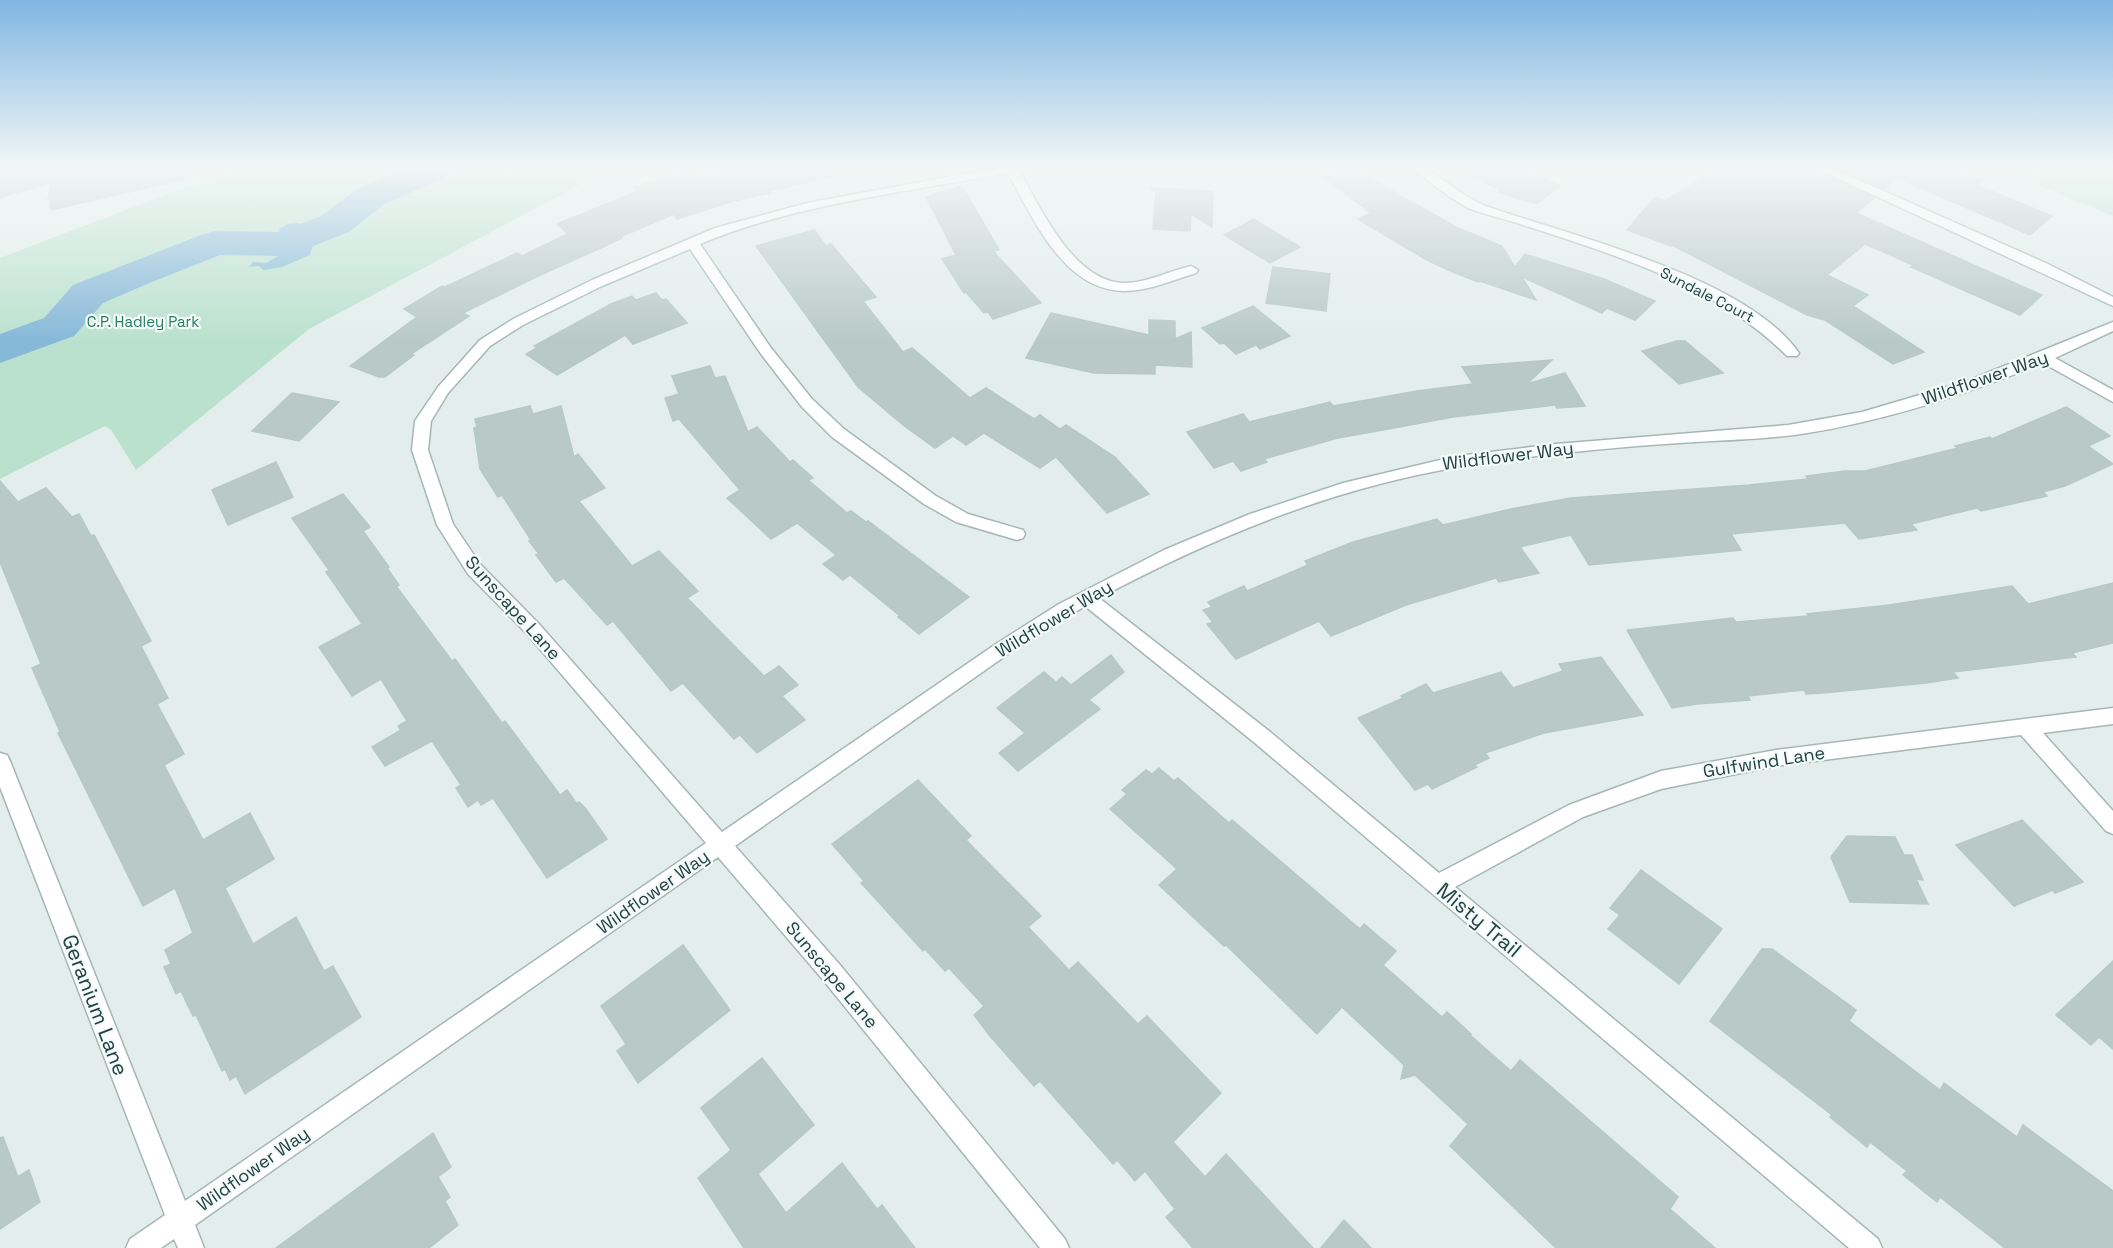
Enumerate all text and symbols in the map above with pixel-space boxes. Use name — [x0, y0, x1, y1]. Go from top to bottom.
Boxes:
street label: Sundale Court — [1657, 263, 1757, 326]
park label: C.P. Hadley Park — [87, 312, 199, 331]
street label: Wildflower Way — [1919, 345, 2051, 410]
street label: Wildflower Way — [1441, 436, 1575, 475]
street label: Sunscape Lane — [461, 551, 566, 665]
street label: Wildflower Way — [991, 575, 1116, 662]
street label: Gulfwind Lane — [1701, 741, 1827, 783]
street label: Wildflower Way — [592, 844, 713, 939]
street label: Misty Trail — [1432, 876, 1527, 963]
street label: Sunscape Lane — [781, 917, 884, 1033]
street label: Geranium Lane — [56, 930, 135, 1079]
street label: Wildflower Way — [192, 1121, 313, 1216]

